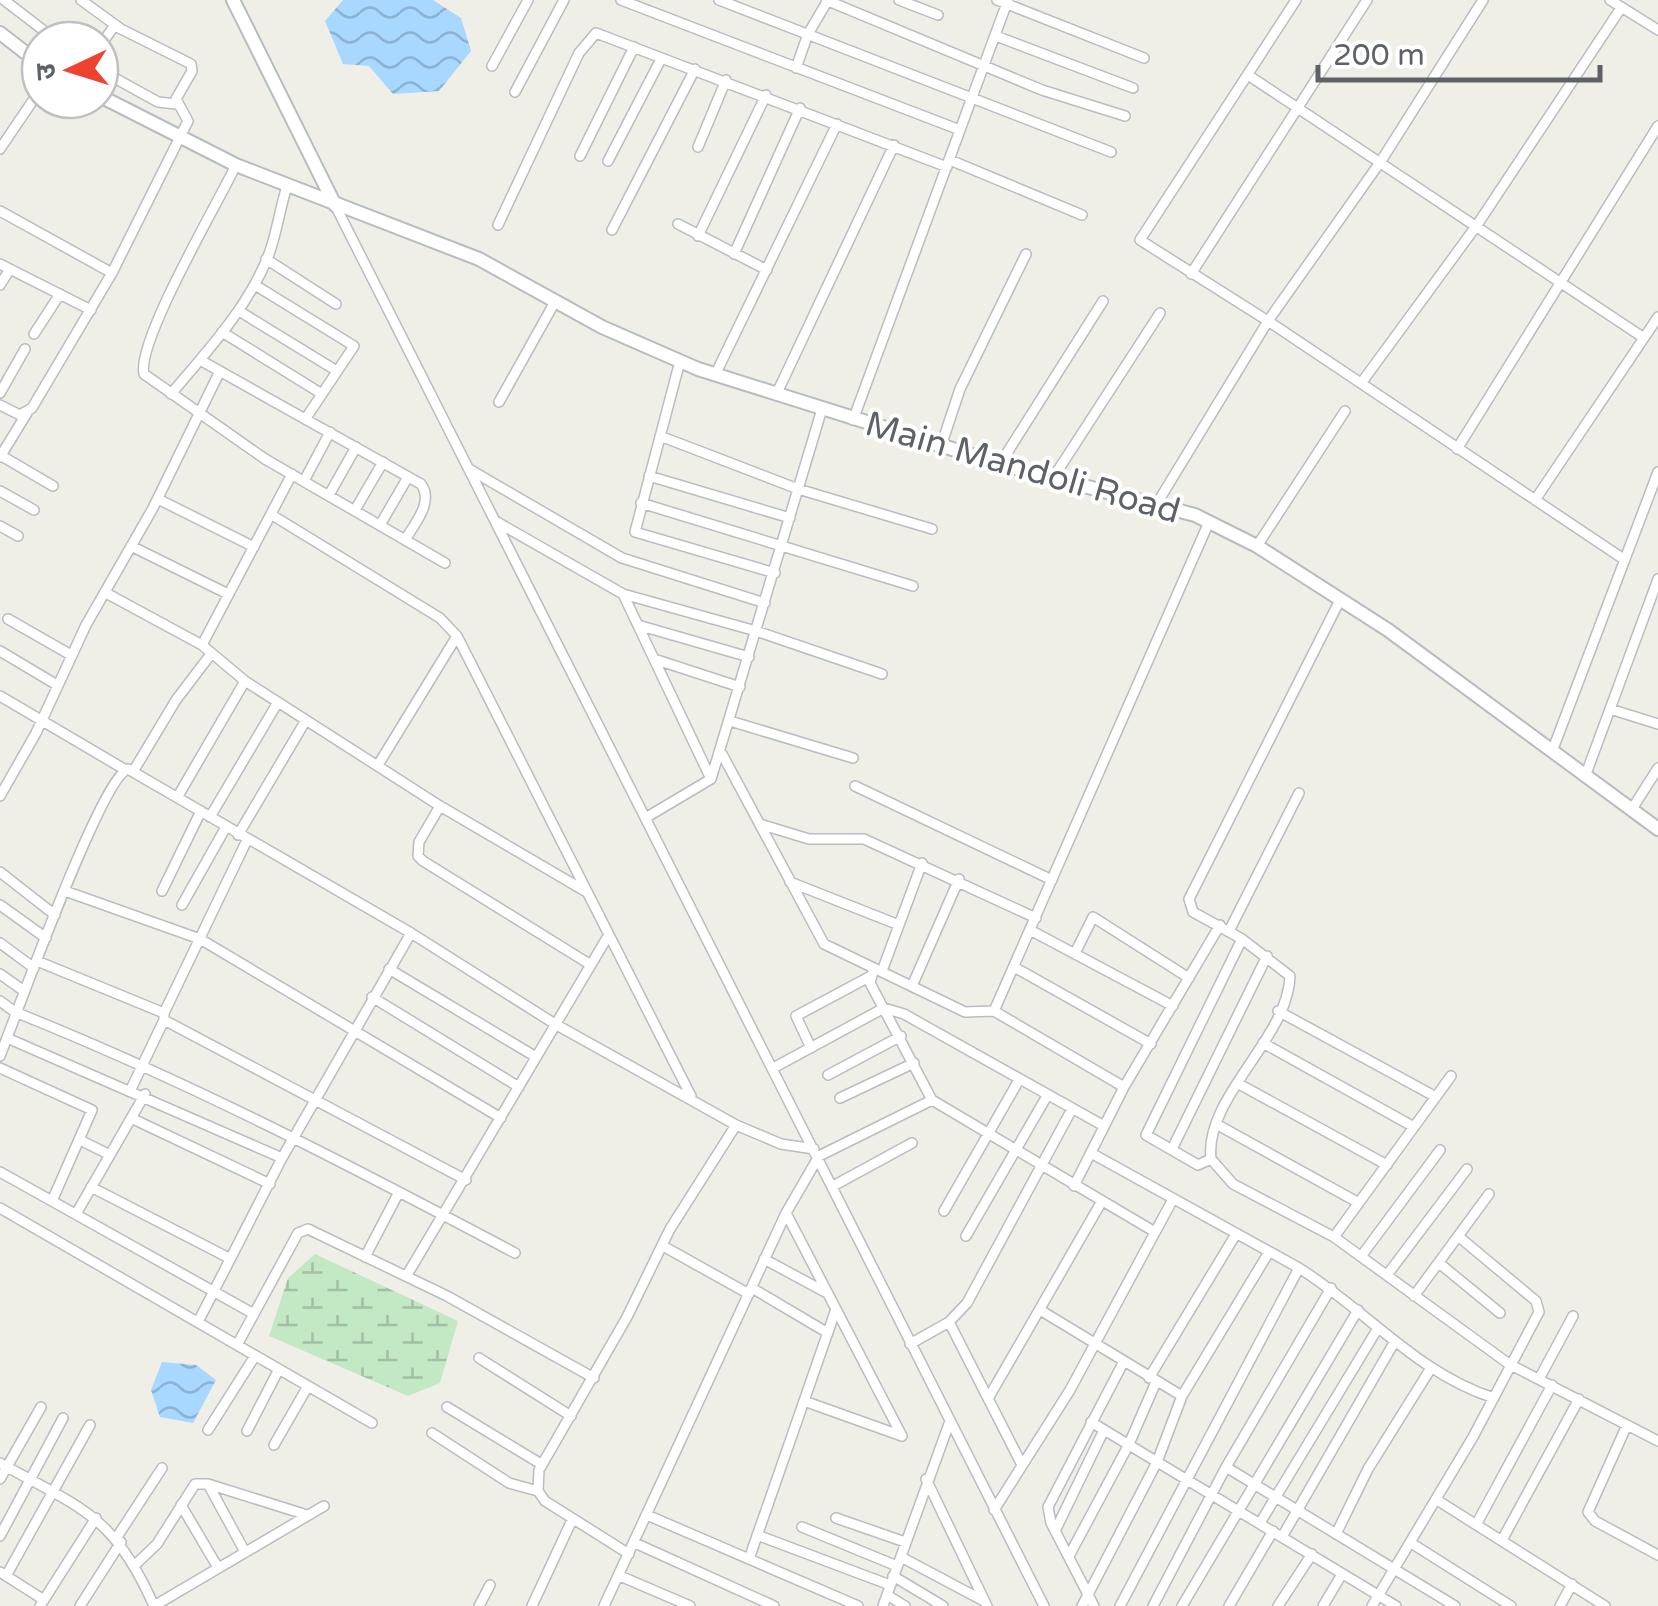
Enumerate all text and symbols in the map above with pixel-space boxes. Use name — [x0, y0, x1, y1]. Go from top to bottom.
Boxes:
north arrow — [20, 20, 120, 120]
scale bar — [1318, 20, 1600, 82]
text: 200 m — [1333, 37, 1425, 74]
text: उ — [28, 62, 64, 81]
street label: Main Mandoli Road — [861, 403, 1185, 533]

